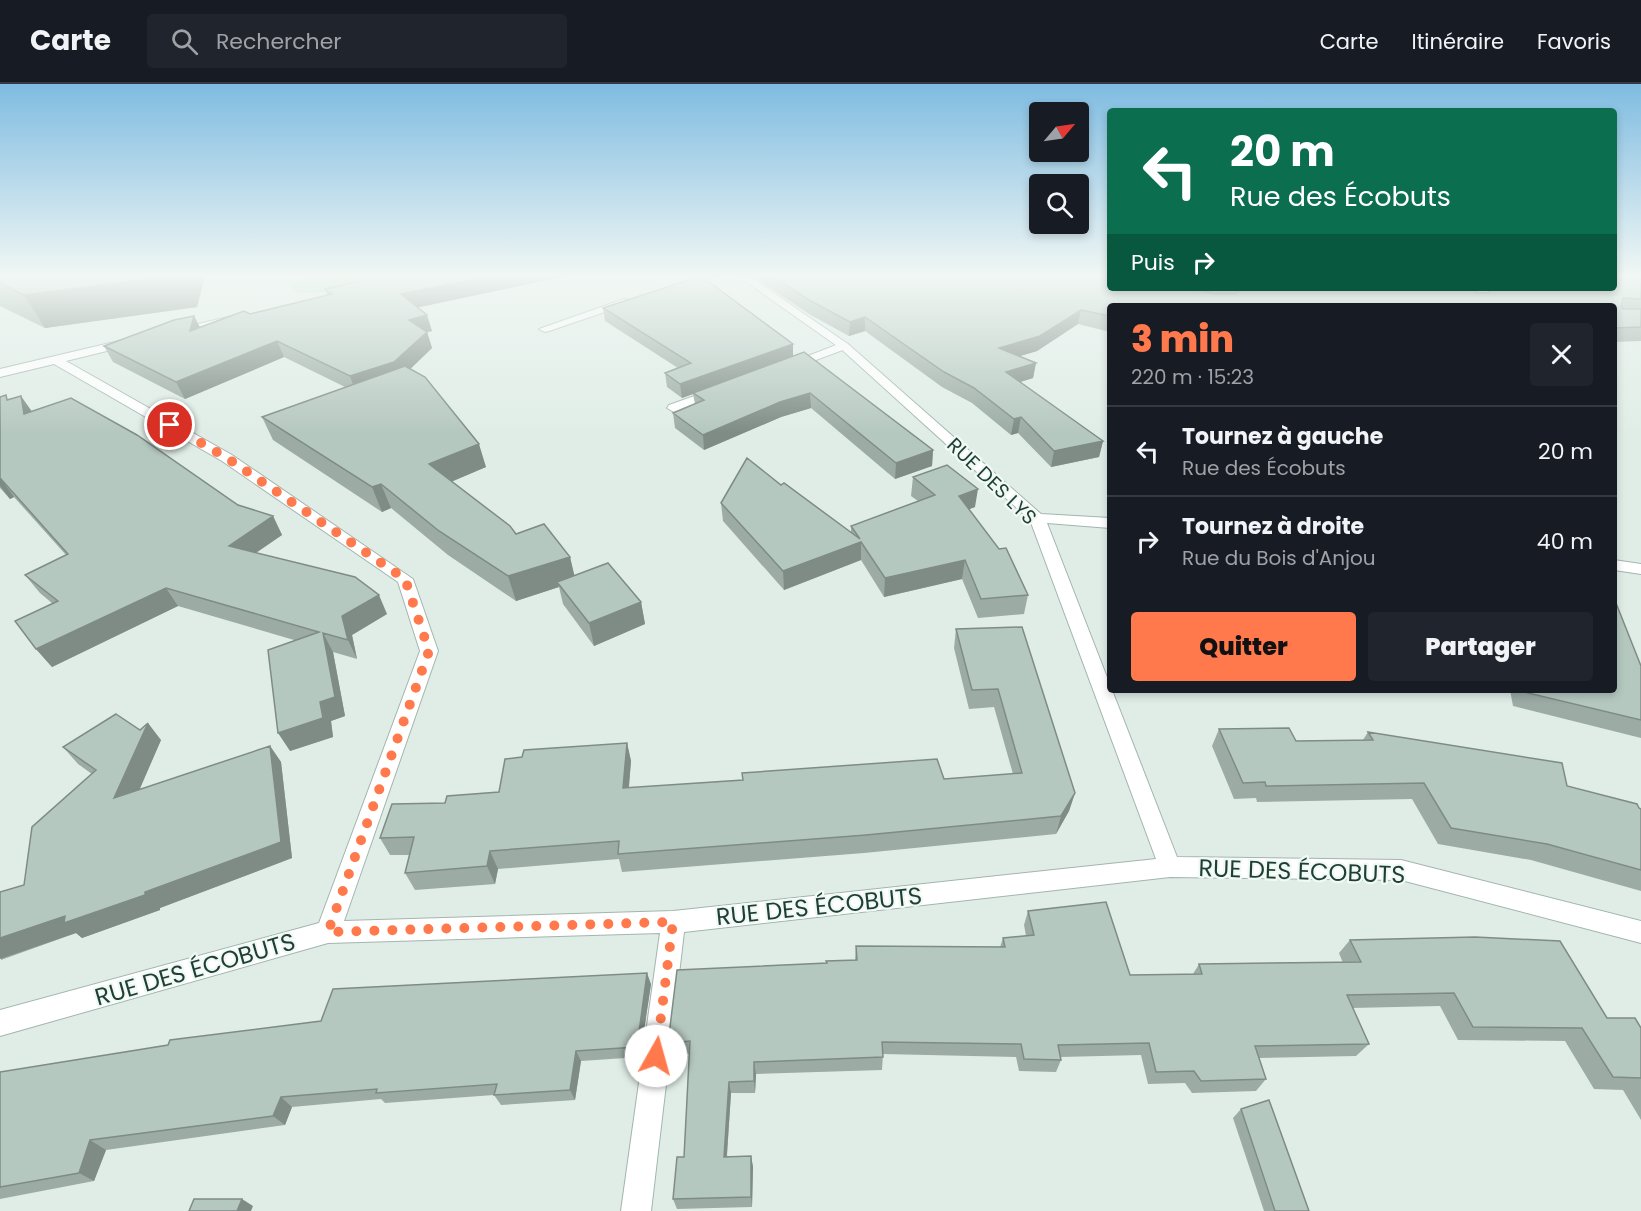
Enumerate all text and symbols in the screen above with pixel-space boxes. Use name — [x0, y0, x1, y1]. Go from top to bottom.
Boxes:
search box — [147, 14, 567, 68]
text: Carte — [30, 21, 111, 60]
icon: search — [168, 25, 201, 58]
text: Rechercher — [216, 26, 342, 57]
text: Carte — [1320, 27, 1379, 56]
text: Itinéraire — [1412, 27, 1504, 56]
text: Favoris — [1537, 27, 1611, 56]
north arrow — [1029, 102, 1089, 162]
map controls — [1029, 102, 1089, 234]
text: 20 m — [1230, 122, 1335, 181]
icon: left — [1131, 132, 1209, 210]
button: search — [1029, 174, 1089, 234]
text: Rue des Écobuts — [1230, 178, 1451, 215]
icon: right — [1187, 246, 1220, 279]
text: Puis — [1131, 247, 1175, 278]
text: 3 min — [1131, 314, 1234, 365]
button: close — [1530, 323, 1593, 386]
text: 220 m · 15:23 — [1131, 363, 1254, 391]
pin — [144, 399, 195, 450]
icon: arrive — [153, 408, 186, 441]
text: Tournez à gauche — [1182, 421, 1383, 452]
street label: RUE DES LYS — [941, 431, 1043, 531]
icon: left — [1131, 435, 1164, 468]
text: 20 m — [1538, 436, 1593, 467]
text: Rue des Écobuts — [1182, 454, 1346, 482]
text: Tournez à droite — [1182, 511, 1364, 542]
icon: right — [1131, 525, 1164, 558]
text: 40 m — [1537, 526, 1593, 557]
text: Rue du Bois d'Anjou — [1182, 544, 1376, 572]
button: Quitter — [1131, 612, 1356, 681]
button: Partager — [1368, 612, 1593, 681]
street label: RUE DES ÉCOBUTS — [1198, 851, 1406, 891]
street label: RUE DES ÉCOBUTS — [714, 879, 924, 933]
street label: RUE DES ÉCOBUTS — [91, 925, 299, 1013]
position arrow — [624, 1024, 688, 1088]

